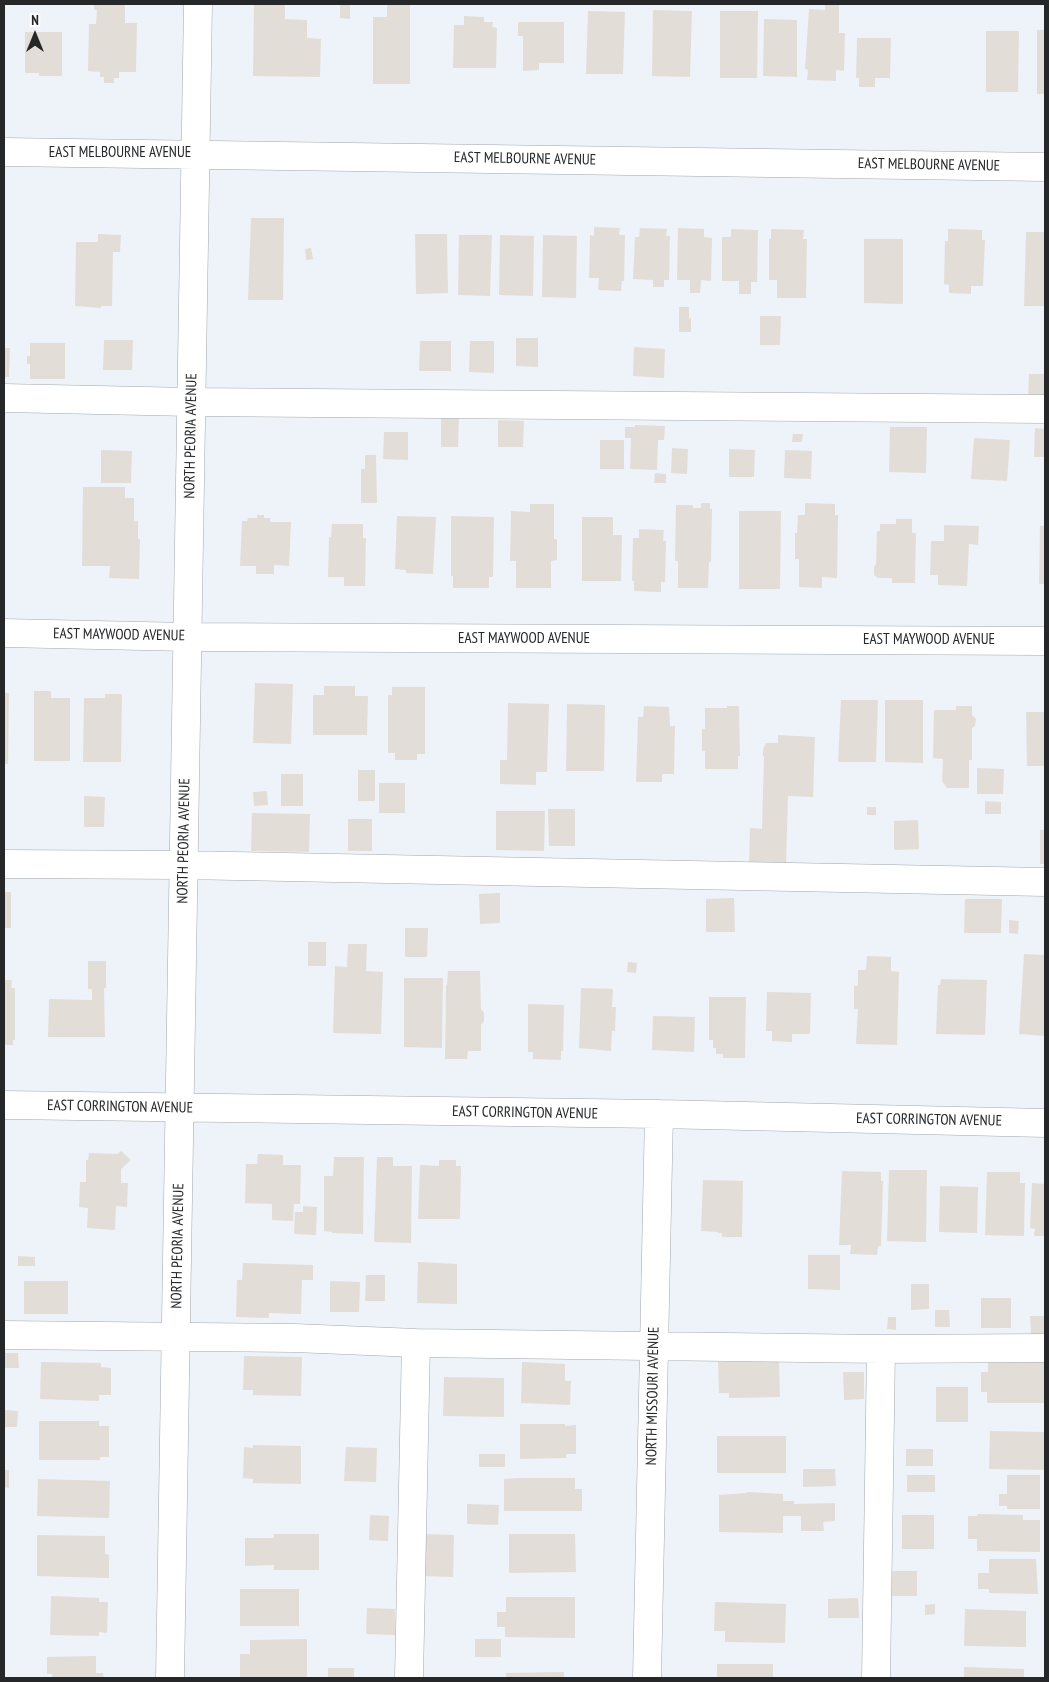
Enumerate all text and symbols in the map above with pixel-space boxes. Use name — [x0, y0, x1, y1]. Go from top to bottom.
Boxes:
north arrow — [10, 10, 60, 60]
text: N — [31, 11, 39, 29]
street label: EAST MELBOURNE AVENUE — [49, 144, 191, 162]
street label: EAST MELBOURNE AVENUE — [454, 149, 596, 169]
street label: EAST MELBOURNE AVENUE — [858, 155, 1000, 175]
street label: NORTH PEORIA AVENUE — [181, 373, 201, 499]
street label: EAST MAYWOOD AVENUE — [53, 625, 185, 645]
street label: EAST MAYWOOD AVENUE — [458, 630, 590, 648]
street label: EAST MAYWOOD AVENUE — [863, 631, 995, 649]
street label: NORTH PEORIA AVENUE — [174, 778, 194, 904]
street label: EAST CORRINGTON AVENUE — [47, 1097, 193, 1117]
street label: EAST CORRINGTON AVENUE — [452, 1103, 598, 1123]
street label: EAST CORRINGTON AVENUE — [856, 1110, 1002, 1130]
street label: NORTH PEORIA AVENUE — [168, 1183, 188, 1309]
street label: NORTH MISSOURI AVENUE — [643, 1326, 663, 1466]

